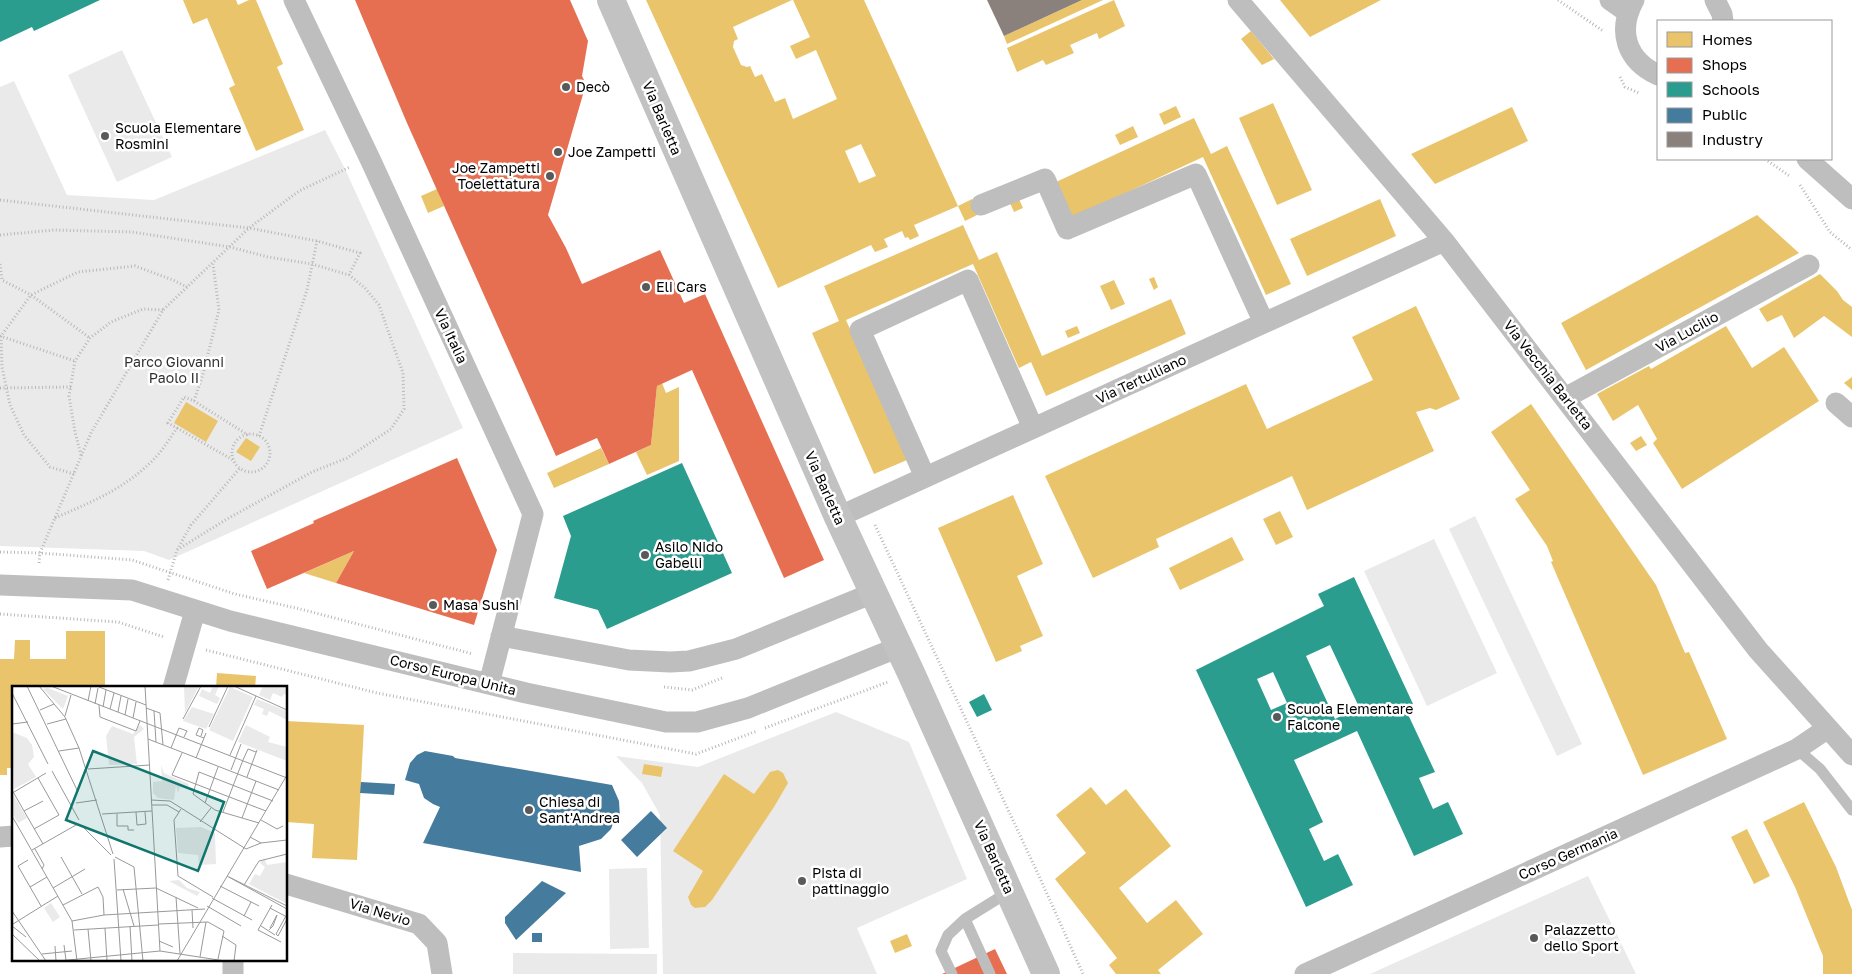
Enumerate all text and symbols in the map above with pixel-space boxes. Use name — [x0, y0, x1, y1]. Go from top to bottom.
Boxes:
legend — [1657, 20, 1832, 160]
text: Homes — [1702, 30, 1752, 48]
text: Shops — [1702, 55, 1747, 73]
place label: Decò — [576, 78, 610, 95]
street label: Via Barletta — [639, 78, 686, 157]
text: Schools — [1702, 80, 1760, 98]
marker: Decò — [560, 81, 572, 93]
text: Public — [1702, 105, 1747, 123]
place label: Scuola Elementare Rosmini — [115, 119, 241, 152]
marker: Scuola Elementare Rosmini — [99, 130, 111, 142]
text: Industry — [1702, 130, 1763, 148]
place label: Joe Zampetti — [568, 143, 656, 160]
marker: Joe Zampetti — [552, 146, 564, 158]
place label: Joe Zampetti Toelettatura — [452, 159, 540, 192]
marker: Joe Zampetti Toelettatura — [544, 170, 556, 182]
place label: Eli Cars — [656, 278, 707, 295]
marker: Eli Cars — [640, 281, 652, 293]
street label: Via Italia — [431, 306, 472, 366]
street label: Via Lucilio — [1653, 307, 1721, 356]
street label: Via Vecchia Barletta — [1500, 316, 1596, 433]
street label: Via Tertulliano — [1093, 350, 1189, 407]
park label: Parco Giovanni Paolo II — [124, 353, 224, 386]
street label: Via Barletta — [802, 448, 849, 527]
place label: Asilo Nido Gabelli — [655, 538, 723, 571]
marker: Asilo Nido Gabelli — [639, 549, 651, 561]
place label: Masa Sushi — [443, 596, 519, 613]
marker: Masa Sushi — [427, 599, 439, 611]
street label: Corso Europa Unita — [388, 651, 518, 698]
inset map — [12, 686, 288, 962]
place label: Scuola Elementare Falcone — [1287, 700, 1413, 733]
marker: Scuola Elementare Falcone — [1271, 711, 1283, 723]
place label: Chiesa di Sant'Andrea — [539, 793, 620, 826]
marker: Chiesa di Sant'Andrea — [523, 804, 535, 816]
street label: Via Barletta — [971, 817, 1018, 896]
street label: Corso Germania — [1516, 824, 1620, 883]
place label: Pista di pattinaggio — [812, 864, 889, 897]
marker: Pista di pattinaggio — [796, 875, 808, 887]
street label: Via Nevio — [348, 894, 413, 929]
place label: Palazzetto dello Sport — [1544, 921, 1619, 954]
marker: Palazzetto dello Sport — [1528, 932, 1540, 944]

